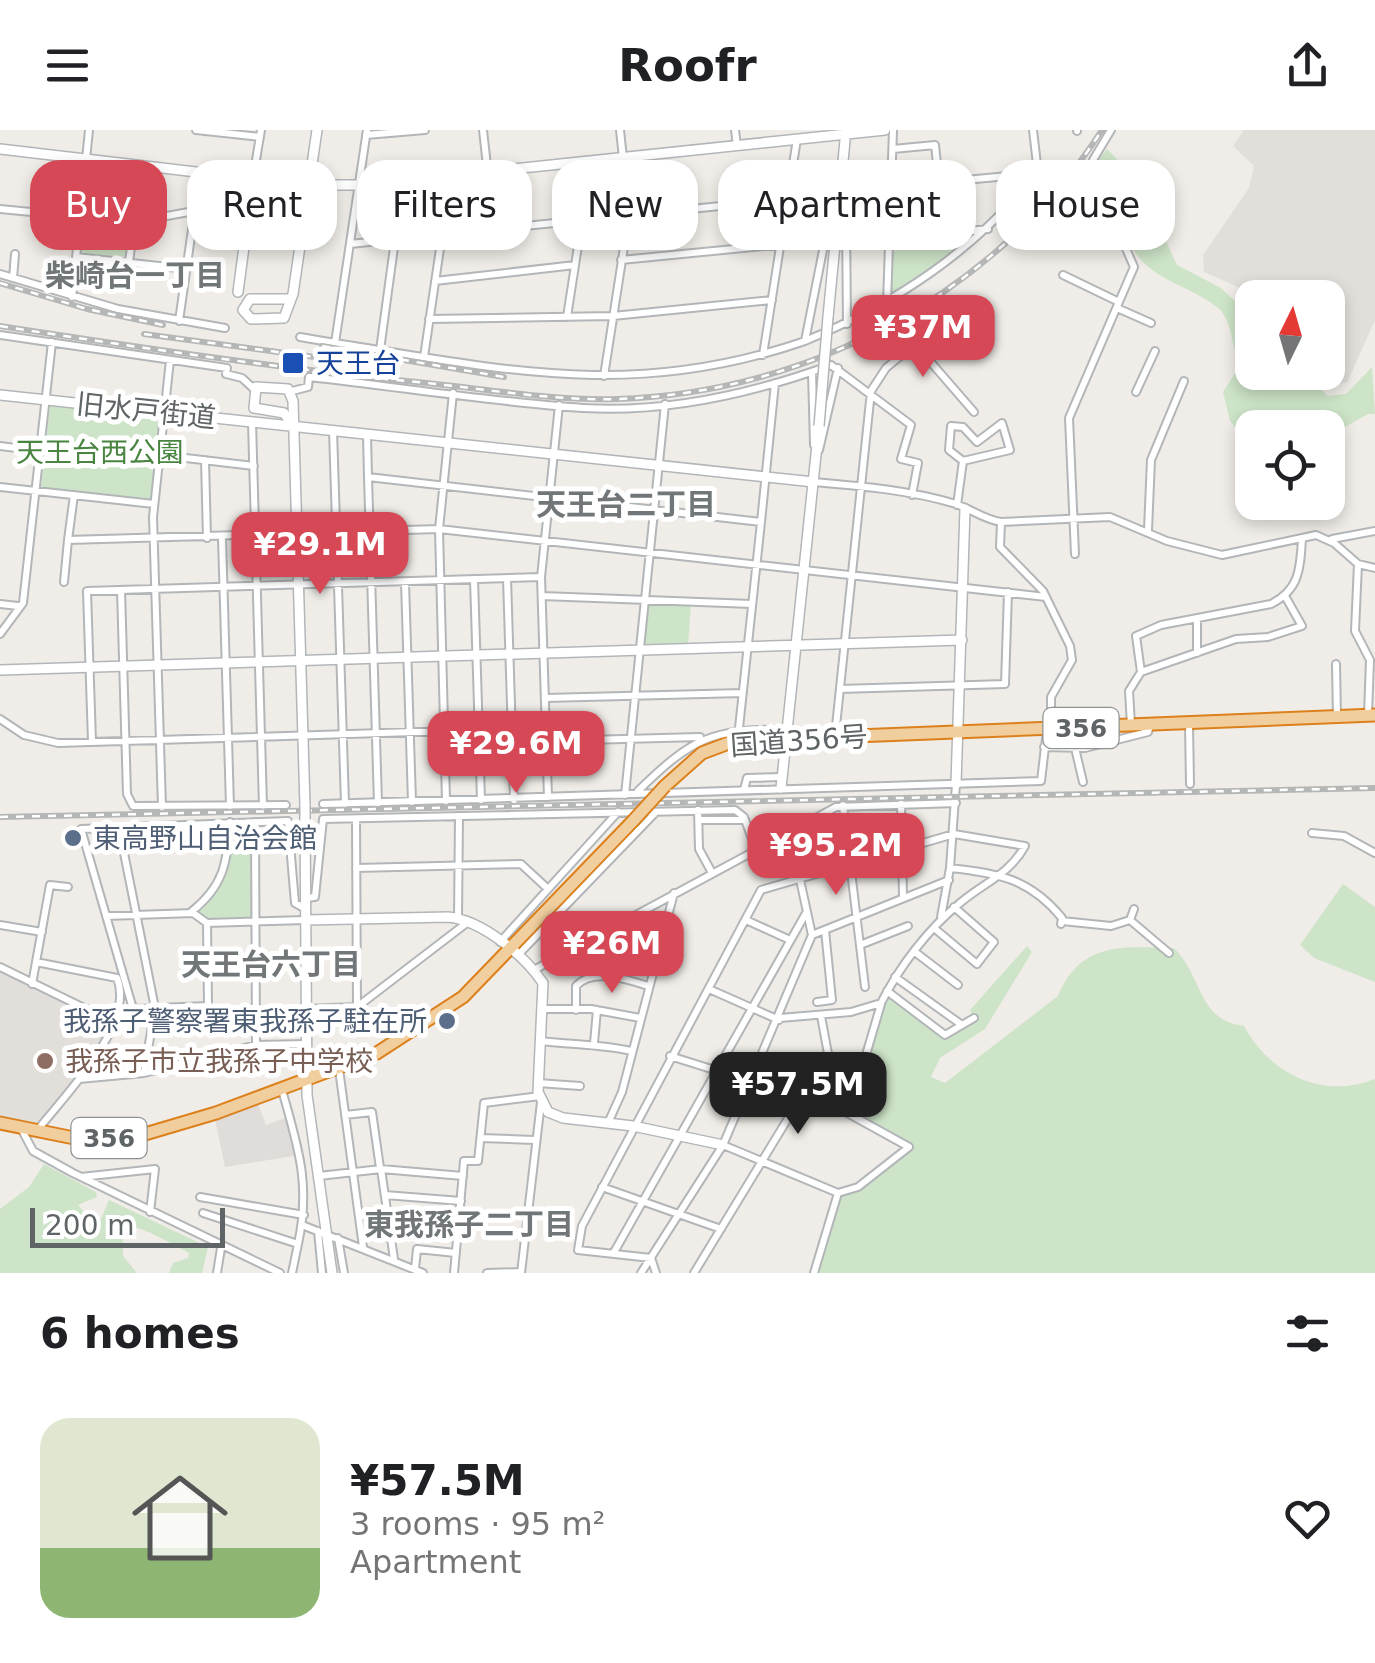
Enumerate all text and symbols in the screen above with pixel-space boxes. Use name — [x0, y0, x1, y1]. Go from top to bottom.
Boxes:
icon: menu — [40, 38, 95, 93]
icon: share — [1280, 38, 1335, 93]
text: Roofr — [618, 39, 757, 92]
chip: Buy — [30, 160, 167, 250]
chip: Rent — [187, 160, 337, 250]
chip: Filters — [357, 160, 532, 250]
chip: New — [552, 160, 698, 250]
chip: Apartment — [718, 160, 976, 250]
chip: House — [996, 160, 1175, 250]
district label: 柴崎台一丁目 — [45, 258, 225, 293]
north arrow — [1235, 280, 1345, 390]
map controls — [1235, 280, 1345, 520]
pin: ¥37M — [864, 295, 982, 380]
text: ¥37M — [874, 308, 972, 346]
place label: 天王台 — [316, 347, 400, 380]
marker: 天王台 — [280, 350, 306, 376]
street label: 旧水戸街道 — [75, 387, 217, 435]
button: locate — [1235, 410, 1345, 520]
park label: 天王台西公園 — [16, 436, 184, 469]
district label: 天王台二丁目 — [536, 487, 716, 522]
pin: ¥29.1M — [239, 512, 401, 597]
text: ¥29.1M — [253, 525, 387, 563]
road number: 356 — [1044, 708, 1118, 748]
pin: ¥29.6M — [435, 711, 597, 796]
street label: 国道356号 — [729, 720, 869, 762]
text: ¥29.6M — [449, 724, 583, 762]
pin: ¥95.2M — [755, 813, 917, 898]
place label: 東高野山自治会館 — [93, 822, 317, 855]
text: ¥95.2M — [769, 826, 903, 864]
marker: 東高野山自治会館 — [62, 827, 84, 849]
pin: ¥26M — [553, 911, 671, 996]
text: ¥26M — [563, 924, 661, 962]
district label: 天王台六丁目 — [181, 947, 361, 982]
place label: 我孫子警察署東我孫子駐在所 — [63, 1005, 427, 1038]
marker: 我孫子警察署東我孫子駐在所 — [436, 1010, 458, 1032]
place label: 我孫子市立我孫子中学校 — [65, 1045, 373, 1078]
marker: 我孫子市立我孫子中学校 — [34, 1050, 56, 1072]
pin: ¥57.5M — [717, 1052, 879, 1137]
text: ¥57.5M — [731, 1065, 865, 1103]
road number: 356 — [72, 1118, 146, 1158]
scale bar — [30, 1203, 225, 1248]
district label: 東我孫子二丁目 — [364, 1207, 574, 1242]
text: 200 m — [45, 1209, 135, 1242]
icon: filters — [1280, 1306, 1335, 1361]
text: 6 homes — [40, 1309, 240, 1358]
text: ¥57.5M — [350, 1456, 525, 1505]
icon: home — [120, 1458, 240, 1578]
icon: heart — [1280, 1491, 1335, 1546]
text: 3 rooms · 95 m² — [350, 1505, 605, 1543]
text: Apartment — [350, 1543, 521, 1581]

